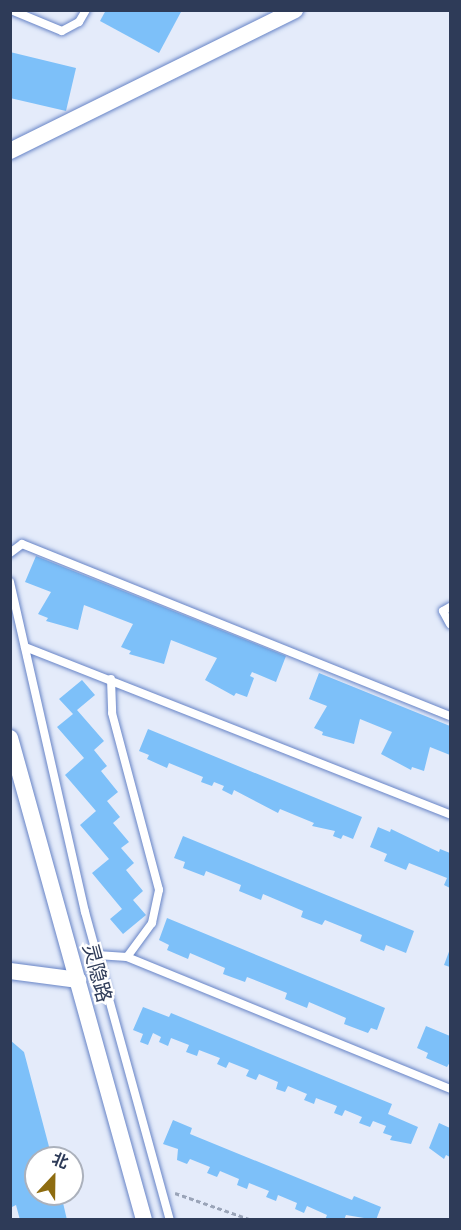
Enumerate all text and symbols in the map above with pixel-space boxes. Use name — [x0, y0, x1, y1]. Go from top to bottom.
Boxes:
street label: 灵隐路 — [78, 941, 116, 1005]
north arrow — [24, 1146, 84, 1206]
text: 北 — [49, 1149, 71, 1173]

